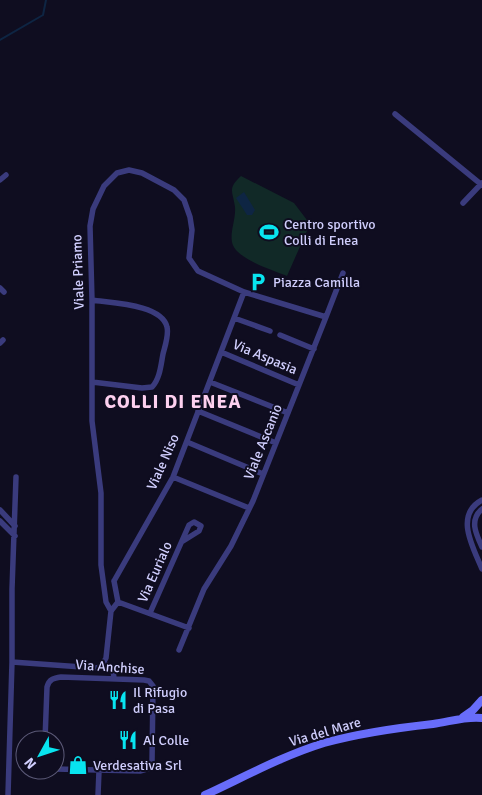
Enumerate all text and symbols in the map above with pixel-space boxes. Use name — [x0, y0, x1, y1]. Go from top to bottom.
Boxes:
place label: Centro sportivo Colli di Enea — [284, 216, 376, 249]
sports icon: Centro sportivo Colli di Enea — [258, 221, 280, 243]
street label: Viale Priamo — [68, 234, 88, 310]
parking icon: Piazza Camilla — [247, 271, 269, 293]
place label: Piazza Camilla — [273, 274, 360, 291]
street label: Via Aspasia — [230, 336, 300, 378]
district label: COLLI DI ENEA — [104, 390, 242, 414]
street label: Viale Ascanio — [240, 402, 286, 482]
street label: Viale Niso — [143, 431, 183, 493]
street label: Via Eurialo — [134, 539, 176, 605]
street label: Via Anchise — [75, 656, 145, 678]
place label: Il Rifugio di Pasa — [133, 684, 187, 717]
restaurant icon: Il Rifugio di Pasa — [107, 689, 129, 711]
street label: Via del Mare — [287, 714, 363, 750]
restaurant icon: Al Colle — [117, 729, 139, 751]
north arrow — [15, 730, 65, 780]
place label: Al Colle — [143, 732, 189, 749]
text: N — [21, 754, 40, 772]
shop icon: Verdesativa Srl — [67, 754, 89, 776]
place label: Verdesativa Srl — [93, 757, 182, 774]

